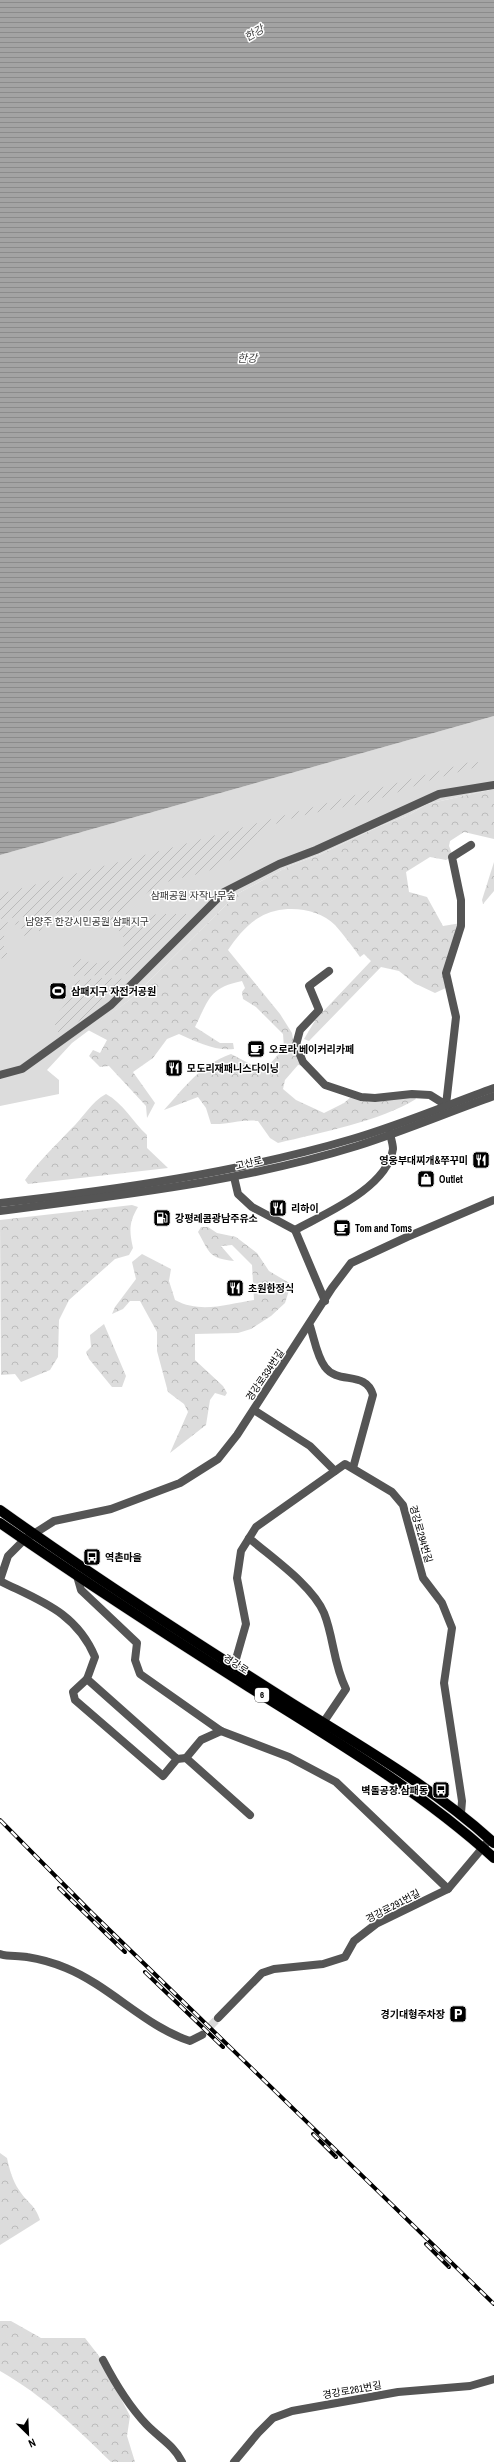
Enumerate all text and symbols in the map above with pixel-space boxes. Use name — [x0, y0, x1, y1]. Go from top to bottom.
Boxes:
water label: 한강 — [242, 21, 268, 44]
water label: 한강 — [237, 351, 259, 365]
park label: 삼패공원 자작나무숲 — [150, 889, 236, 902]
park label: 남양주 한강시민공원 삼패지구 — [25, 915, 149, 928]
sports icon: 삼패지구 자전거공원 — [48, 981, 68, 1001]
place label: 삼패지구 자전거공원 — [71, 985, 156, 998]
cafe icon: 오로라 베이커리카페 — [246, 1039, 266, 1059]
place label: 오로라 베이커리카페 — [269, 1043, 354, 1056]
restaurant icon: 모도리재패니스다이닝 — [164, 1058, 184, 1078]
place label: 모도리재패니스다이닝 — [187, 1062, 279, 1075]
restaurant icon: 영웅부대찌개&쭈꾸미 — [471, 1150, 491, 1170]
street label: 고산로 — [234, 1154, 264, 1172]
place label: 영웅부대찌개&쭈꾸미 — [379, 1154, 468, 1167]
shop icon: Outlet — [416, 1169, 436, 1189]
place label: Outlet — [439, 1173, 463, 1186]
restaurant icon: 리하이 — [268, 1198, 288, 1218]
place label: 리하이 — [291, 1202, 319, 1215]
fuel station icon: 강평레콤광남주유소 — [152, 1208, 172, 1228]
place label: 강평레콤광남주유소 — [175, 1212, 258, 1225]
cafe icon: Tom and Toms — [332, 1218, 352, 1238]
place label: Tom and Toms — [355, 1222, 413, 1235]
restaurant icon: 초원한정식 — [225, 1278, 245, 1298]
place label: 초원한정식 — [248, 1282, 294, 1295]
street label: 경강로334번길 — [243, 1347, 287, 1403]
street label: 경강로294번길 — [407, 1504, 435, 1564]
bus stop icon: 역촌마을 — [82, 1547, 102, 1567]
place label: 역촌마을 — [105, 1551, 142, 1564]
street label: 경강로 — [221, 1651, 251, 1677]
road number: 6 — [255, 1688, 269, 1702]
bus stop icon: 벽돌공장.삼패동 — [431, 1780, 451, 1800]
place label: 벽돌공장.삼패동 — [361, 1784, 428, 1797]
street label: 경강로291번길 — [364, 1886, 422, 1926]
parking icon: 경기대형주차장 — [448, 2004, 468, 2024]
place label: 경기대형주차장 — [381, 2008, 445, 2021]
street label: 경강로261번길 — [321, 2378, 383, 2402]
north arrow — [8, 2414, 48, 2454]
text: N — [26, 2435, 38, 2451]

